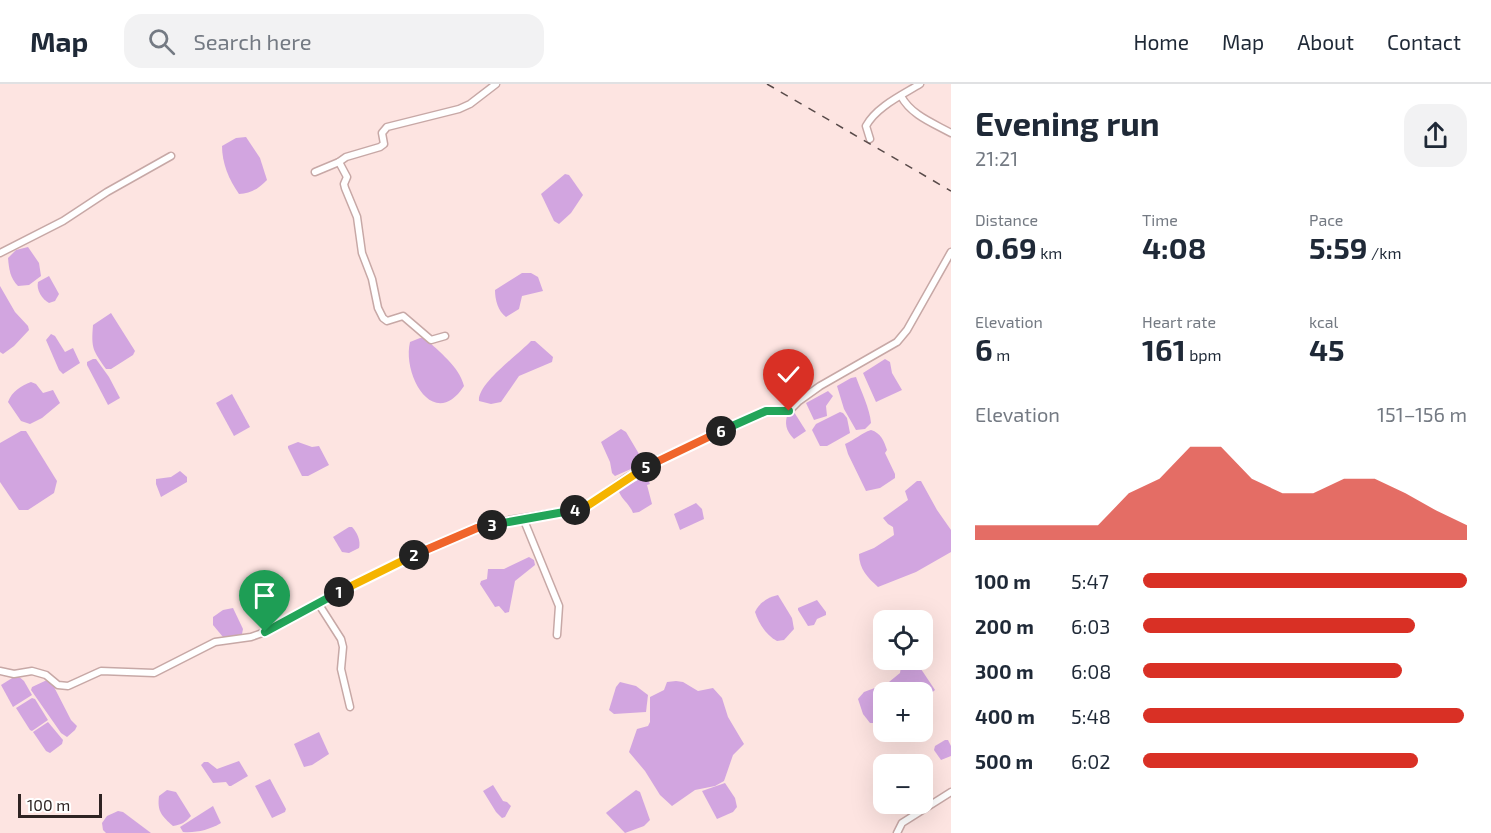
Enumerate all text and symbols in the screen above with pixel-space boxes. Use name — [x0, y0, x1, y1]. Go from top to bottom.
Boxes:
search box — [124, 14, 544, 68]
text: Map — [30, 24, 88, 58]
icon: search — [145, 25, 178, 58]
text: Search here — [193, 28, 312, 54]
text: Home — [1133, 29, 1189, 54]
text: Map — [1222, 29, 1264, 54]
text: About — [1297, 29, 1354, 54]
text: Contact — [1387, 29, 1461, 54]
text: Evening run — [975, 103, 1160, 143]
button: share — [1404, 104, 1467, 167]
text: 21:21 — [975, 146, 1018, 170]
text: Distance — [975, 210, 1038, 229]
text: Time — [1142, 210, 1178, 229]
text: Pace — [1309, 210, 1343, 229]
text: 0.69 — [975, 229, 1037, 265]
text: 4:08 — [1142, 229, 1206, 265]
text: 5:59 — [1309, 229, 1368, 265]
text: km — [1037, 243, 1062, 262]
text: /km — [1368, 243, 1402, 262]
text: Elevation — [975, 312, 1043, 331]
text: Heart rate — [1142, 312, 1216, 331]
text: kcal — [1309, 312, 1338, 331]
text: 6 — [975, 331, 993, 367]
text: 161 — [1142, 331, 1186, 367]
text: 45 — [1309, 331, 1345, 367]
text: m — [993, 345, 1010, 364]
text: bpm — [1186, 345, 1222, 364]
pin — [763, 349, 814, 411]
icon: check — [772, 358, 805, 391]
text: Elevation — [975, 402, 1060, 426]
text: 151–156 m — [1377, 402, 1467, 426]
pin: 6 — [706, 416, 736, 446]
text: 6 — [716, 421, 726, 440]
pin: 5 — [631, 452, 661, 482]
text: 5 — [642, 457, 650, 476]
pin: 4 — [560, 495, 590, 525]
text: 4 — [570, 500, 580, 519]
pin: 3 — [477, 510, 507, 540]
text: 3 — [487, 515, 497, 534]
pin: 2 — [399, 540, 429, 570]
text: 2 — [409, 545, 419, 564]
text: 100 m — [975, 569, 1031, 593]
text: 5:47 — [1071, 569, 1109, 593]
pin — [239, 570, 290, 632]
pin: 1 — [324, 577, 354, 607]
icon: arrive — [248, 579, 281, 612]
text: 1 — [336, 582, 342, 601]
map controls — [873, 610, 933, 814]
button: locate — [873, 610, 933, 670]
text: 200 m — [975, 614, 1034, 638]
text: 6:03 — [1071, 614, 1110, 638]
text: 300 m — [975, 659, 1034, 683]
text: 6:08 — [1071, 659, 1111, 683]
button: + — [873, 682, 933, 742]
text: 400 m — [975, 704, 1035, 728]
text: 5:48 — [1071, 704, 1111, 728]
text: 500 m — [975, 749, 1033, 773]
text: 6:02 — [1071, 749, 1110, 773]
button: − — [873, 754, 933, 814]
scale bar — [18, 791, 102, 818]
text: 100 m — [27, 795, 70, 814]

